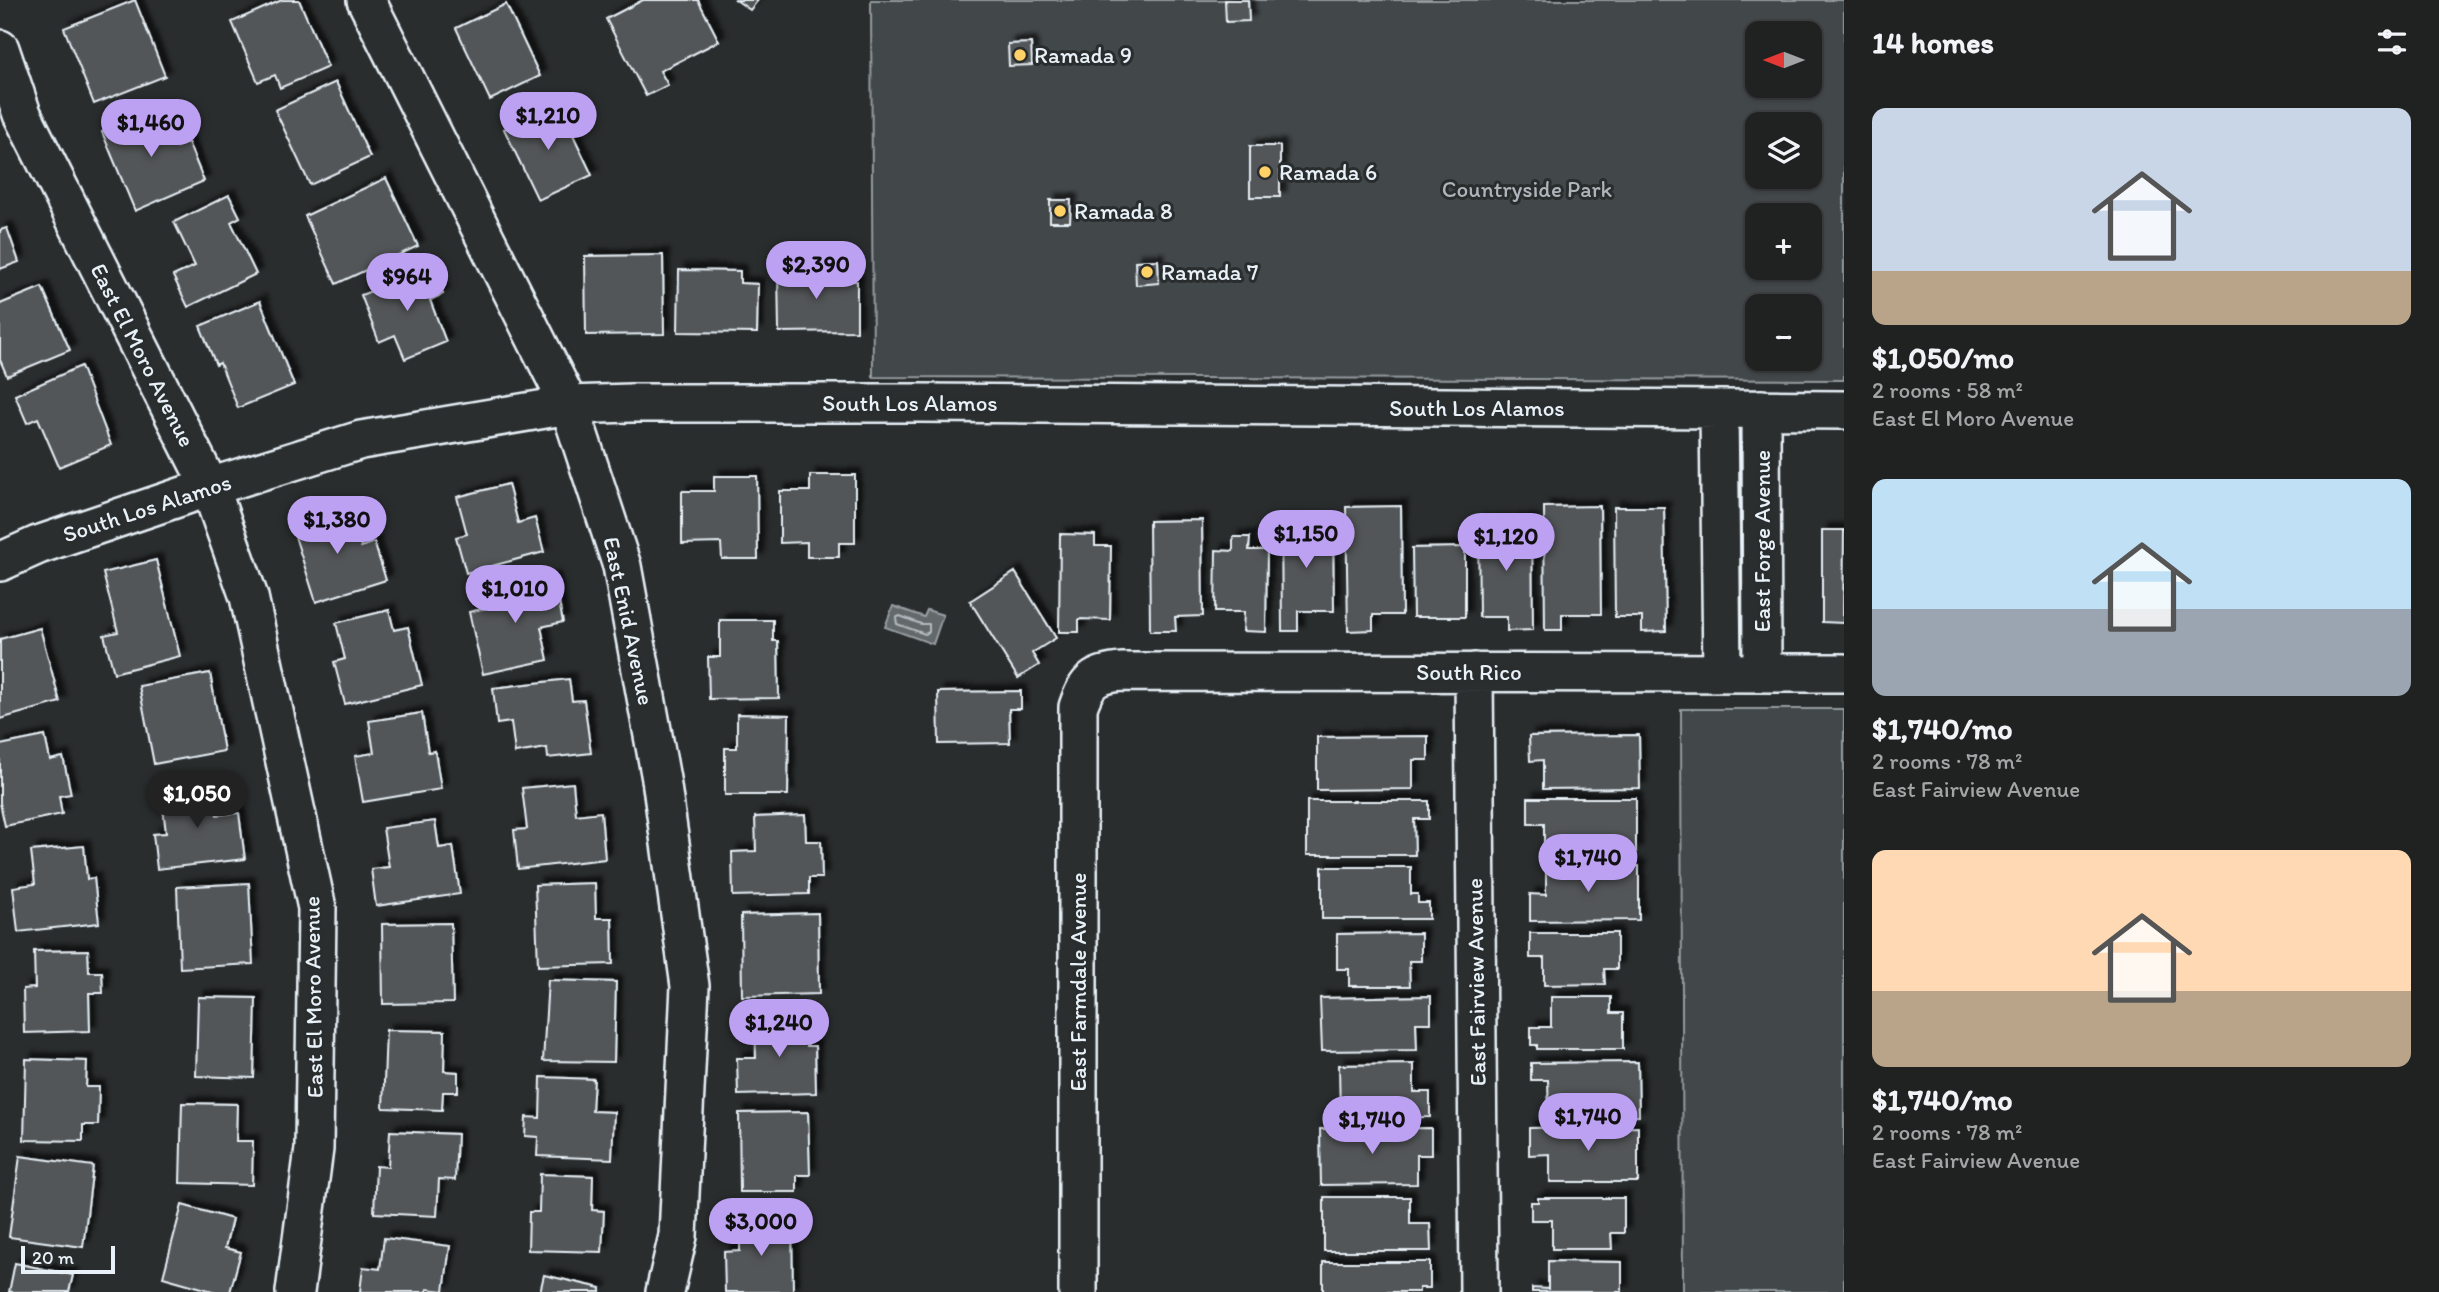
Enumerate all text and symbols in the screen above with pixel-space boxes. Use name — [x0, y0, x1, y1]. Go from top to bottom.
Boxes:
north arrow — [1745, 21, 1822, 98]
map controls — [1745, 21, 1822, 371]
icon: filters — [2373, 23, 2411, 61]
text: 14 homes — [1872, 24, 1994, 61]
place label: Ramada 9 — [1034, 41, 1132, 69]
marker: Ramada 9 — [1012, 47, 1028, 63]
pin: $1,210 — [491, 92, 605, 152]
pin: $1,460 — [94, 100, 208, 159]
text: $1,210 — [516, 101, 580, 129]
text: $1,460 — [117, 108, 185, 136]
button: layers — [1745, 112, 1822, 189]
icon: home — [2079, 153, 2205, 279]
place label: Ramada 6 — [1279, 158, 1377, 186]
marker: Ramada 6 — [1257, 164, 1273, 180]
park label: Countryside Park — [1442, 175, 1613, 203]
place label: Ramada 8 — [1074, 197, 1173, 225]
marker: Ramada 8 — [1052, 203, 1068, 219]
button: + — [1745, 203, 1822, 280]
pin: $2,390 — [759, 242, 873, 301]
text: $2,390 — [782, 250, 850, 278]
pin: $964 — [366, 254, 448, 313]
place label: Ramada 7 — [1161, 258, 1258, 286]
street label: East El Moro Avenue — [85, 259, 201, 451]
text: $964 — [382, 262, 432, 290]
marker: Ramada 7 — [1139, 264, 1155, 280]
button: − — [1745, 294, 1822, 371]
text: $1,050/mo — [1872, 339, 2014, 376]
text: 2 rooms · 58 m² — [1872, 376, 2023, 404]
street label: South Los Alamos — [822, 389, 998, 417]
street label: South Los Alamos — [1389, 394, 1565, 422]
text: East El Moro Avenue — [1872, 404, 2074, 432]
street label: East Forge Avenue — [1748, 450, 1776, 632]
street label: South Los Alamos — [59, 468, 235, 548]
pin: $1,380 — [280, 496, 394, 556]
text: $1,380 — [303, 505, 371, 533]
pin: $1,150 — [1249, 510, 1363, 570]
pin: $1,120 — [1449, 514, 1563, 573]
text: $1,150 — [1274, 519, 1338, 547]
text: $1,120 — [1474, 522, 1538, 550]
icon: home — [2079, 524, 2205, 650]
street label: East Enid Avenue — [597, 534, 661, 708]
pin: $1,010 — [458, 566, 572, 625]
text: $1,010 — [482, 574, 548, 602]
street label: South Rico — [1416, 658, 1522, 686]
text: $1,740/mo — [1872, 710, 2013, 747]
text: 2 rooms · 78 m² — [1872, 747, 2022, 775]
pin: $1,050 — [140, 770, 254, 830]
text: East Fairview Avenue — [1872, 775, 2080, 803]
text: $1,050 — [163, 779, 231, 807]
pin: $1,740 — [1531, 834, 1645, 894]
text: $1,740 — [1554, 843, 1622, 871]
street label: East Farmdale Avenue — [1064, 872, 1092, 1092]
street label: East Fairview Avenue — [1460, 878, 1492, 1086]
icon: home — [2079, 895, 2205, 1021]
street label: East El Moro Avenue — [297, 896, 329, 1098]
pin: $1,240 — [722, 1000, 836, 1059]
text: $1,240 — [745, 1008, 813, 1036]
text: $1,740/mo — [1872, 1081, 2013, 1118]
pin: $1,740 — [1531, 1094, 1645, 1153]
pin: $1,740 — [1315, 1096, 1429, 1156]
text: $1,740 — [1554, 1102, 1622, 1130]
text: $1,740 — [1338, 1105, 1406, 1133]
text: 2 rooms · 78 m² — [1872, 1118, 2022, 1146]
text: East Fairview Avenue — [1872, 1146, 2080, 1174]
pin: $3,000 — [704, 1198, 818, 1258]
text: $3,000 — [725, 1207, 797, 1235]
scale bar — [21, 1243, 116, 1275]
text: 20 m — [32, 1246, 74, 1269]

